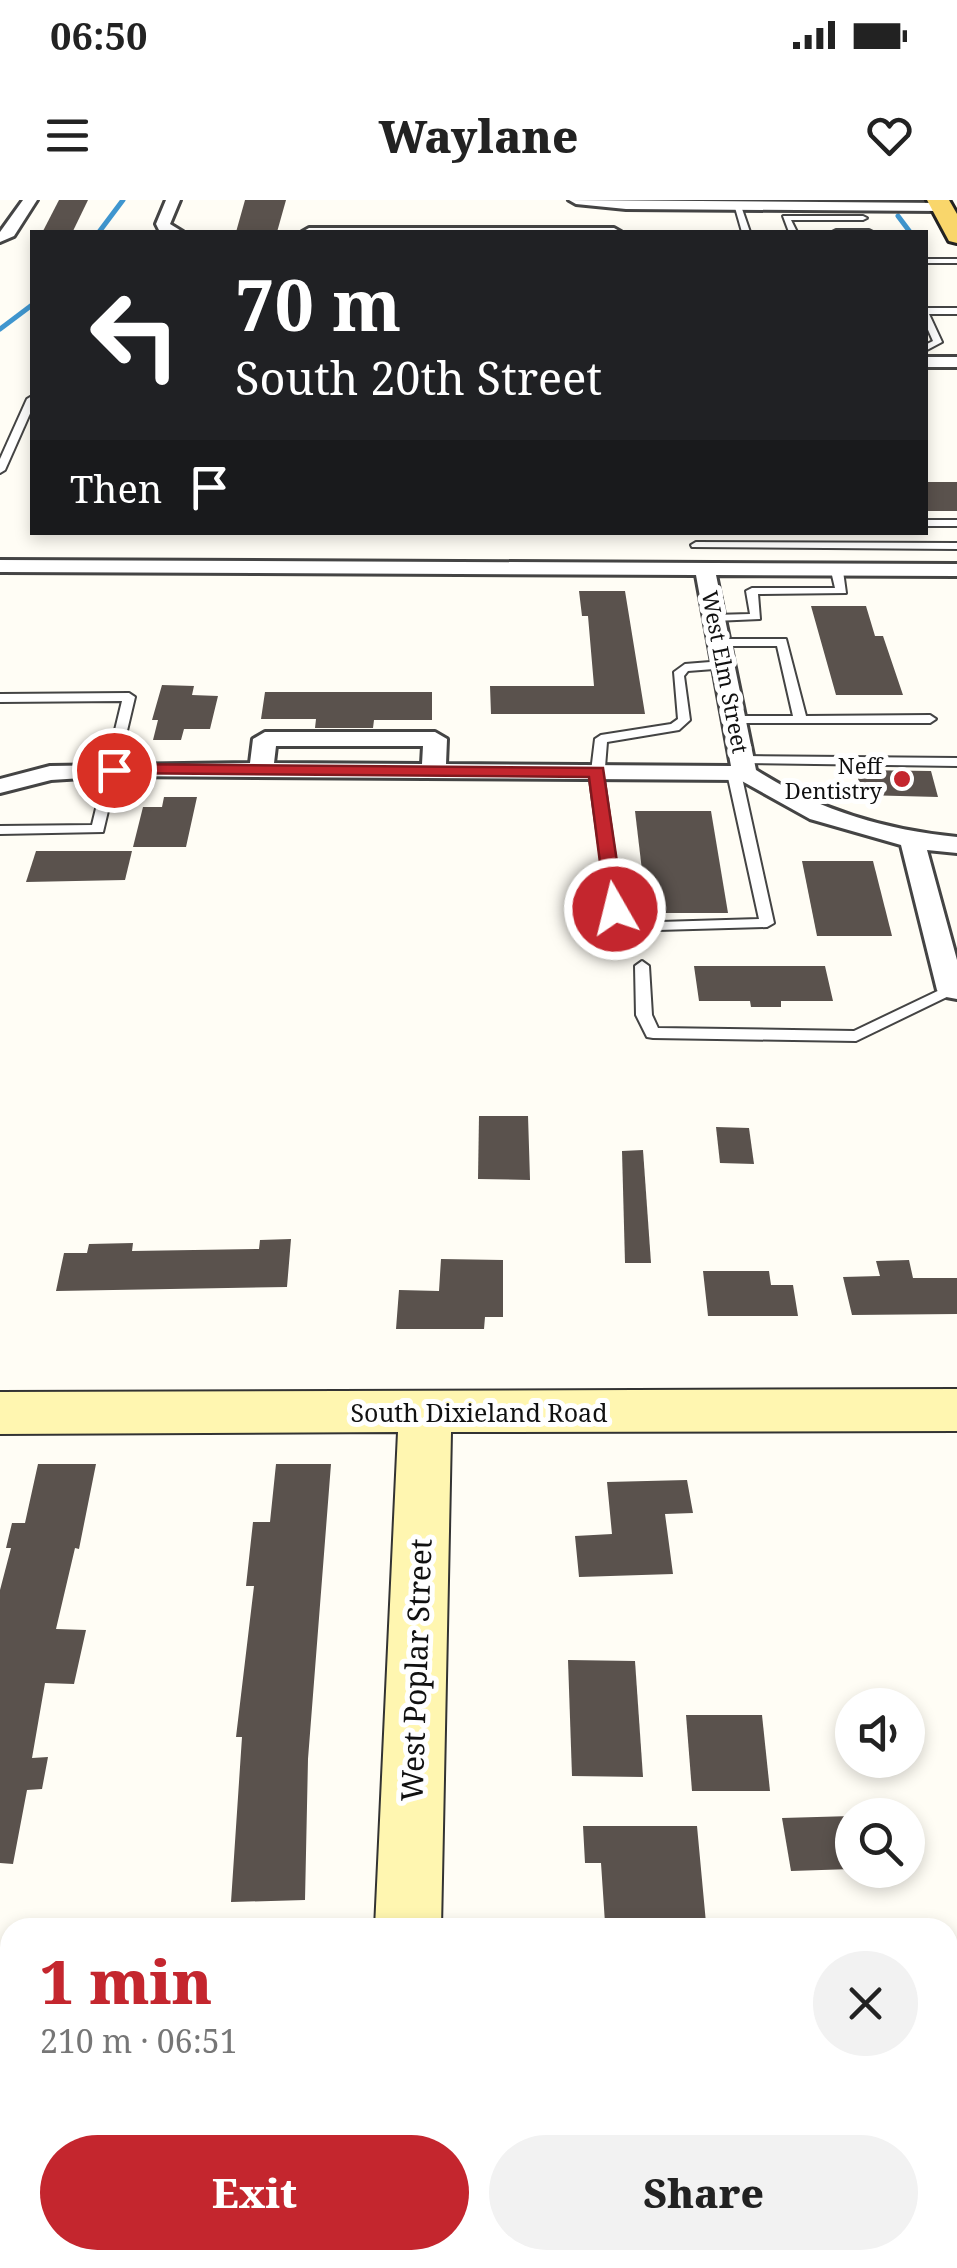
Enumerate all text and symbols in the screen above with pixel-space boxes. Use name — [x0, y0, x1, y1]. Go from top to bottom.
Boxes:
text: 06:50 — [50, 9, 147, 61]
text: Waylane — [379, 105, 578, 166]
icon: menu — [40, 108, 95, 163]
icon: heart — [862, 108, 917, 163]
text: 70 m — [235, 256, 401, 352]
icon: left — [70, 270, 200, 400]
text: South 20th Street — [235, 347, 602, 408]
icon: arrive — [182, 460, 237, 515]
text: Then — [70, 462, 162, 514]
street label: West Elm Street — [695, 588, 757, 756]
pin — [72, 728, 157, 813]
icon: arrive — [87, 743, 142, 798]
place label: Neff Dentistry — [785, 750, 884, 805]
marker: Neff Dentistry — [891, 768, 913, 790]
position arrow — [563, 857, 667, 961]
street label: South Dixieland Road — [350, 1395, 608, 1429]
street label: West Poplar Street — [390, 1538, 441, 1802]
map controls — [835, 1688, 925, 1888]
button: sound — [835, 1688, 925, 1778]
button: search — [835, 1798, 925, 1888]
text: 1 min — [40, 1940, 212, 2022]
button: close — [813, 1951, 918, 2056]
text: 210 m · 06:51 — [40, 2019, 238, 2062]
button: Exit — [40, 2135, 469, 2250]
button: Share — [489, 2135, 918, 2250]

